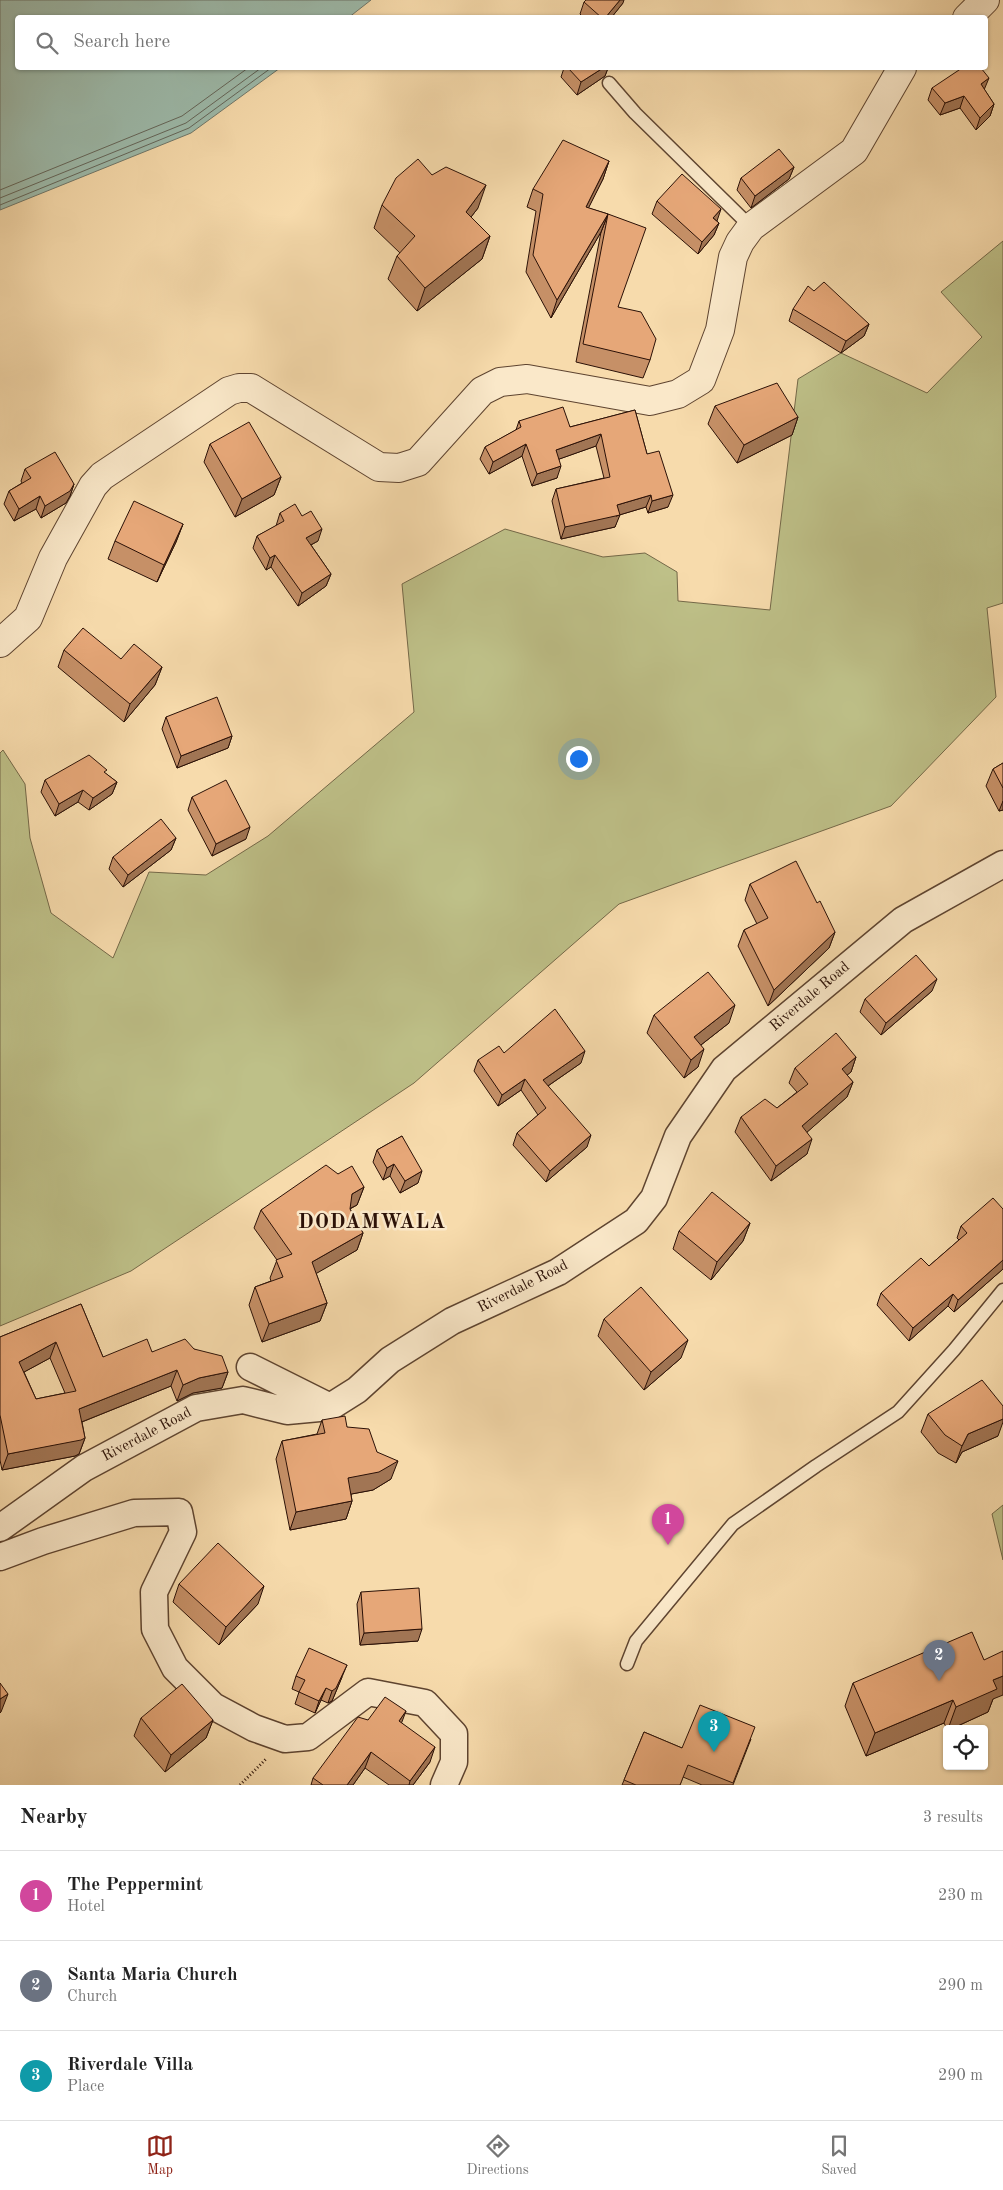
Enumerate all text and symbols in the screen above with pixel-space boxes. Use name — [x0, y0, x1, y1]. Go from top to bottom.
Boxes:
search box — [15, 15, 988, 70]
icon: search — [33, 29, 61, 57]
text: Search here — [73, 33, 170, 52]
your location — [566, 746, 592, 772]
street label: Riverdale Road — [767, 959, 853, 1035]
district label: DODAMWALA — [298, 1213, 446, 1233]
street label: Riverdale Road — [476, 1258, 571, 1316]
street label: Riverdale Road — [100, 1405, 194, 1465]
pin: 1 — [652, 1504, 684, 1545]
pin: 2 — [923, 1640, 955, 1681]
pin: 3 — [698, 1711, 730, 1752]
map controls — [943, 1725, 988, 1770]
button: locate — [943, 1725, 988, 1770]
text: Nearby — [20, 1807, 88, 1828]
text: 3 results — [923, 1810, 983, 1826]
text: The Peppermint — [67, 1876, 203, 1895]
text: 1 — [31, 1888, 41, 1904]
text: 230 m — [938, 1888, 983, 1904]
text: Hotel — [67, 1899, 105, 1915]
text: Santa Maria Church — [67, 1966, 238, 1985]
text: 2 — [31, 1978, 41, 1994]
text: 290 m — [938, 1978, 983, 1994]
text: Church — [67, 1989, 117, 2005]
text: Riverdale Villa — [67, 2056, 193, 2075]
text: 3 — [31, 2068, 41, 2084]
text: 290 m — [938, 2068, 983, 2084]
text: Place — [67, 2079, 104, 2095]
tab: Map — [146, 2132, 174, 2179]
tab: Directions — [467, 2132, 529, 2179]
tab: Saved — [821, 2132, 857, 2179]

